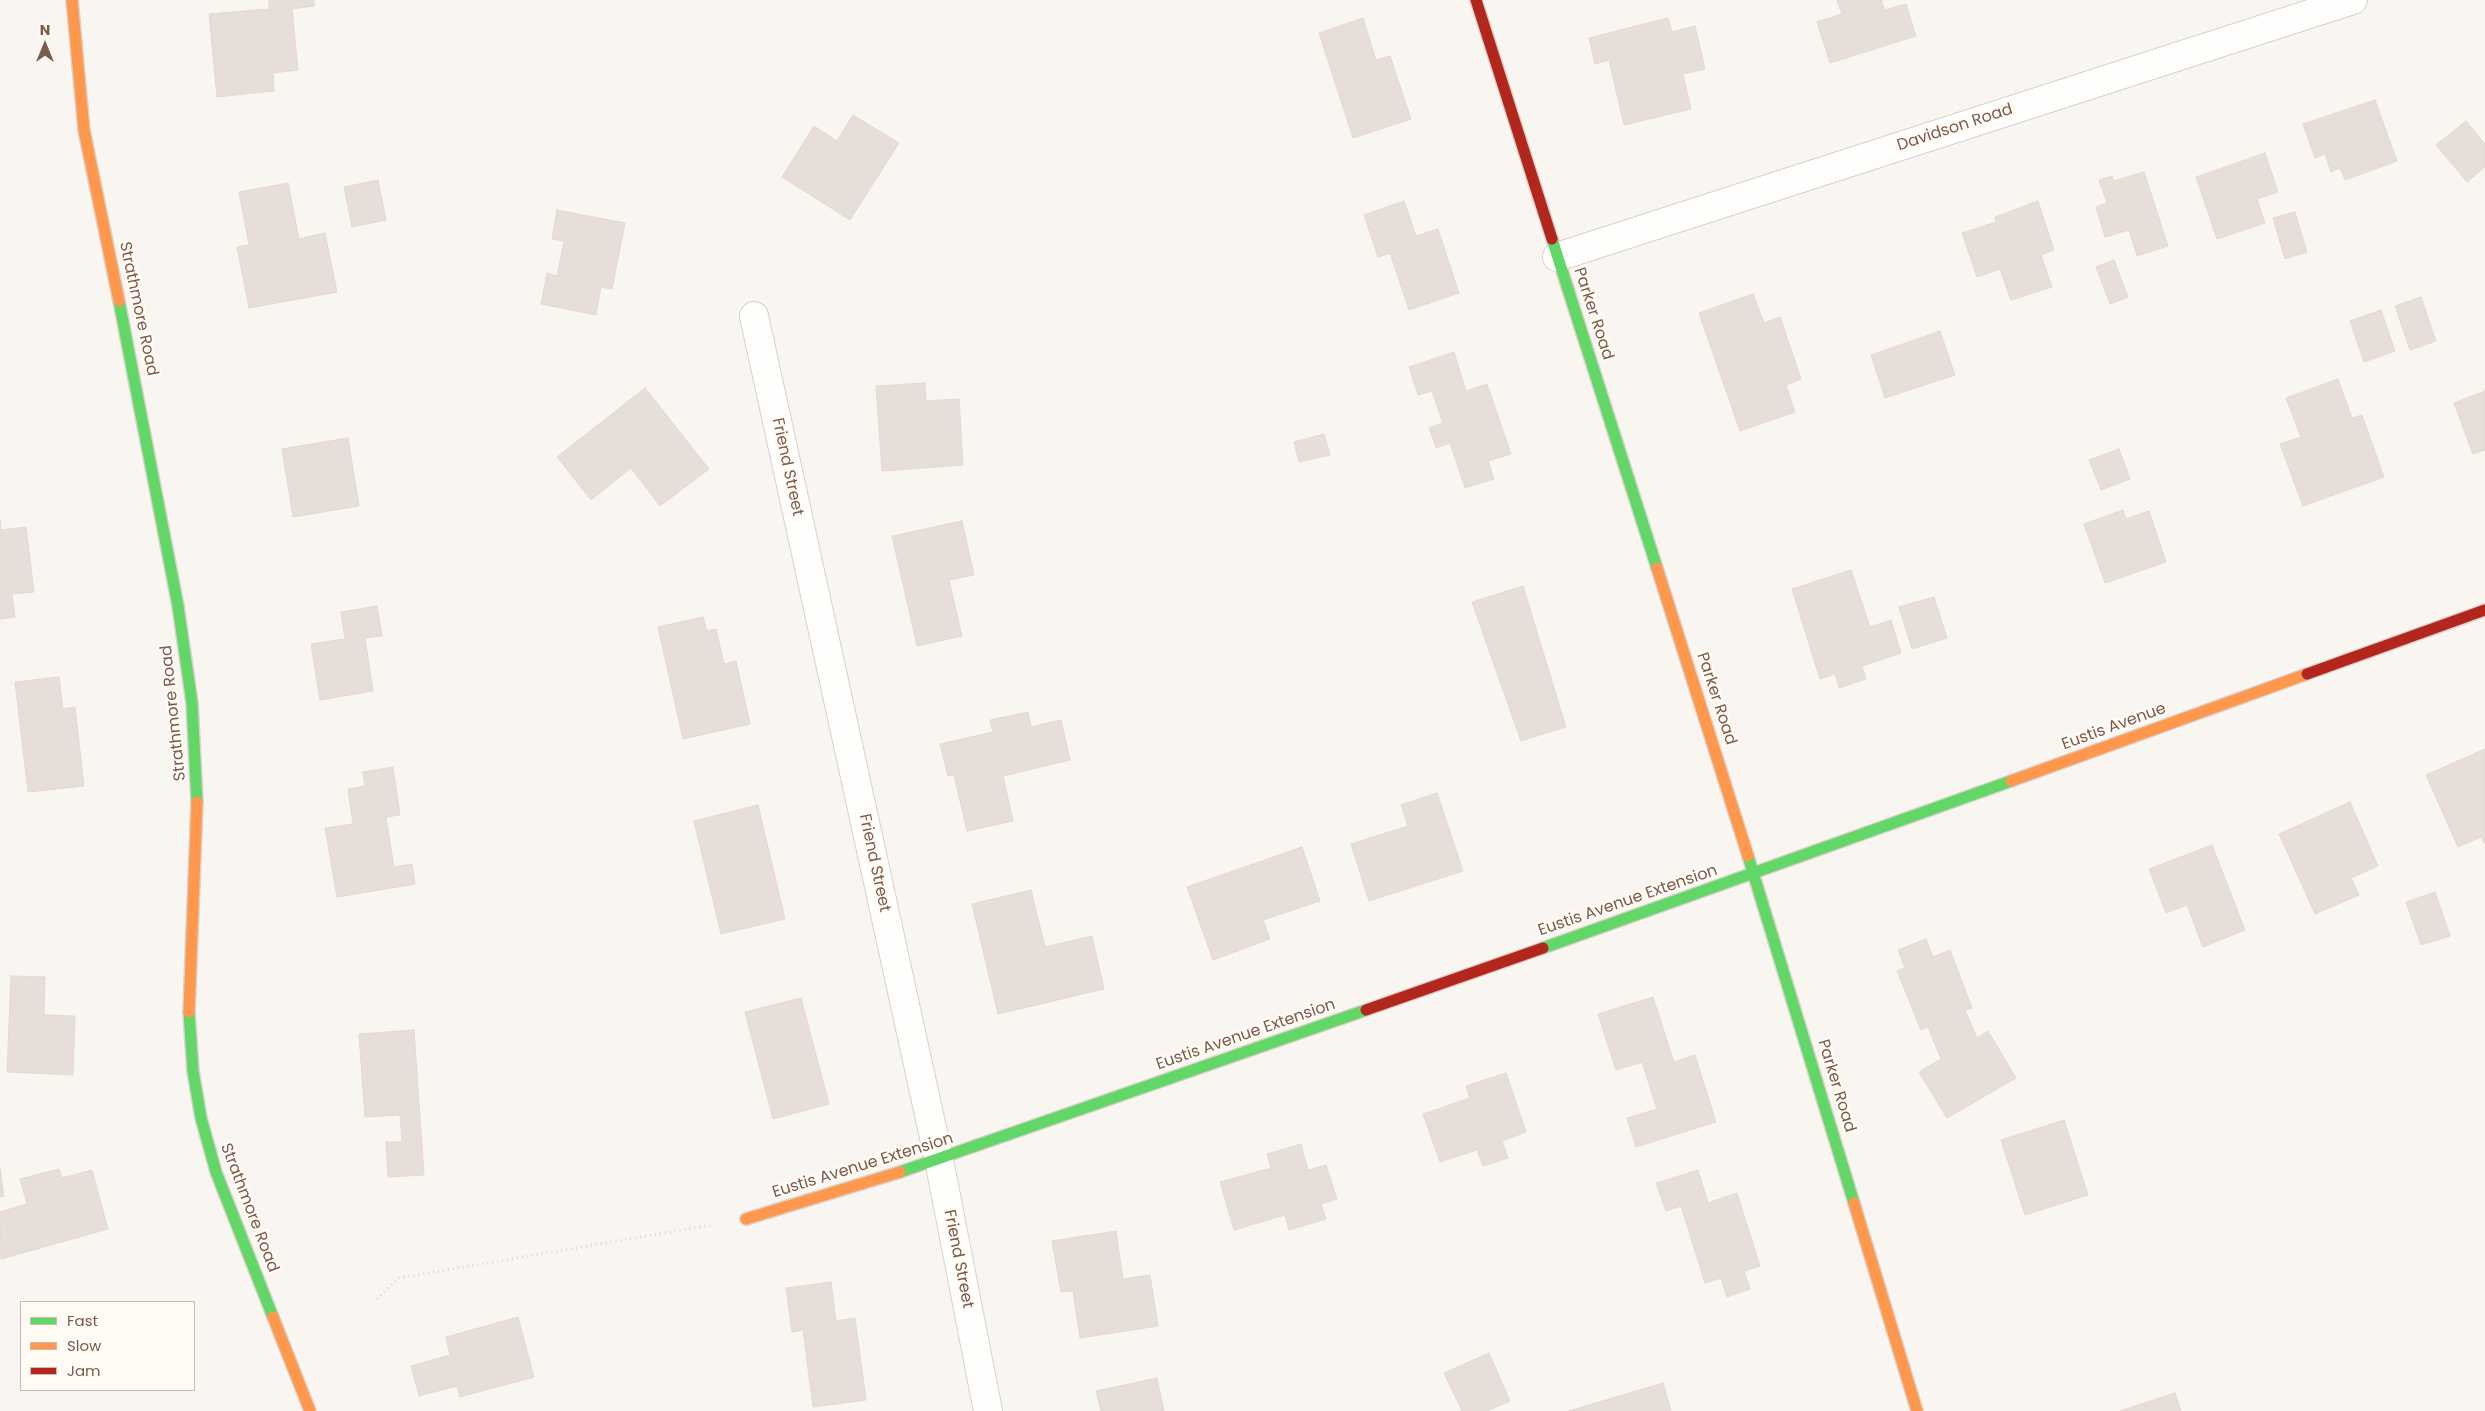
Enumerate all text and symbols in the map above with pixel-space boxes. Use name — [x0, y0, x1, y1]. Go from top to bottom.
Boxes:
north arrow — [20, 20, 70, 70]
text: N — [40, 20, 50, 40]
street label: Davidson Road — [1895, 100, 2015, 156]
street label: Strathmore Road — [114, 240, 162, 378]
street label: Parker Road — [1569, 265, 1617, 363]
street label: Friend Street — [767, 416, 807, 518]
street label: Strathmore Road — [157, 644, 191, 782]
street label: Parker Road — [1692, 650, 1740, 748]
street label: Eustis Avenue — [2059, 699, 2169, 755]
street label: Friend Street — [854, 812, 894, 914]
street label: Eustis Avenue Extension — [1536, 861, 1720, 941]
street label: Eustis Avenue Extension — [1154, 995, 1338, 1075]
street label: Parker Road — [1813, 1037, 1859, 1135]
street label: Eustis Avenue Extension — [770, 1129, 956, 1203]
street label: Strathmore Road — [216, 1141, 282, 1275]
street label: Friend Street — [939, 1208, 977, 1310]
legend — [20, 1301, 195, 1391]
text: Fast — [67, 1310, 98, 1331]
text: Slow — [67, 1335, 101, 1356]
text: Jam — [67, 1360, 101, 1381]

